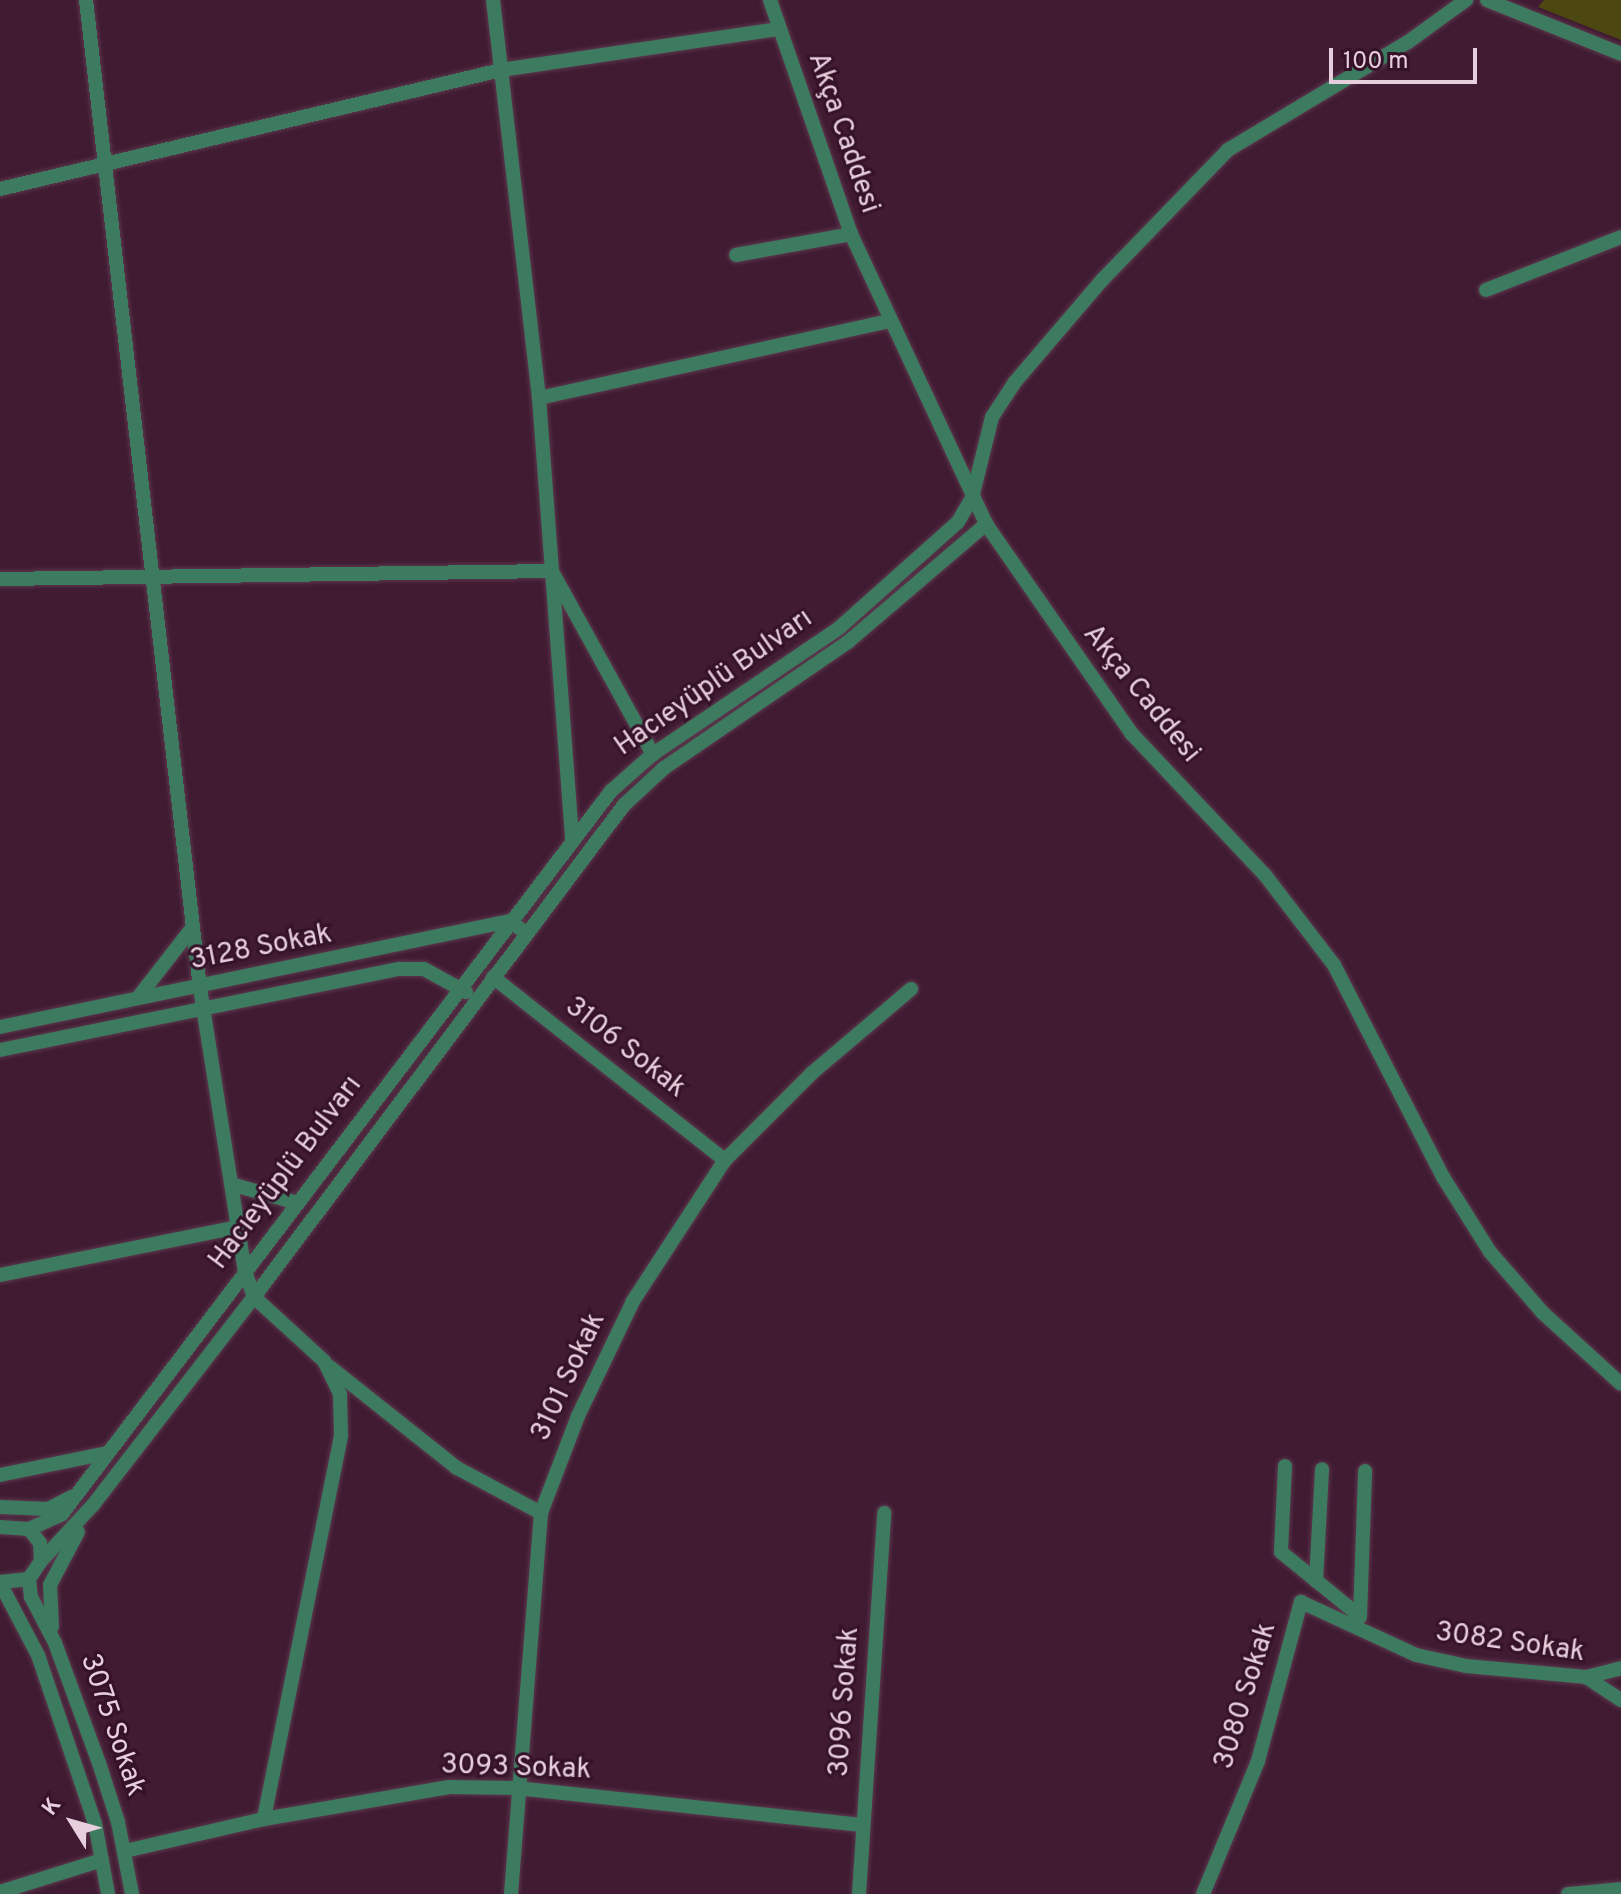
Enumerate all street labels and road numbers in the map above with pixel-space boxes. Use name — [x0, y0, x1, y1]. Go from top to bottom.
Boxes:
street label: Akça Caddesi — [800, 48, 886, 218]
street label: Hacıeyüplü Bulvarı — [609, 602, 819, 764]
street label: Akça Caddesi — [1075, 618, 1207, 770]
street label: 3128 Sokak — [187, 918, 335, 978]
street label: 3106 Sokak — [558, 990, 692, 1106]
street label: Hacıeyüplü Bulvarı — [202, 1070, 370, 1276]
street label: 3101 Sokak — [525, 1307, 613, 1447]
street label: 3082 Sokak — [1433, 1616, 1587, 1670]
street label: 3080 Sokak — [1208, 1619, 1284, 1773]
street label: 3096 Sokak — [823, 1626, 867, 1778]
street label: 3075 Sokak — [72, 1650, 152, 1800]
street label: 3093 Sokak — [440, 1749, 592, 1787]

